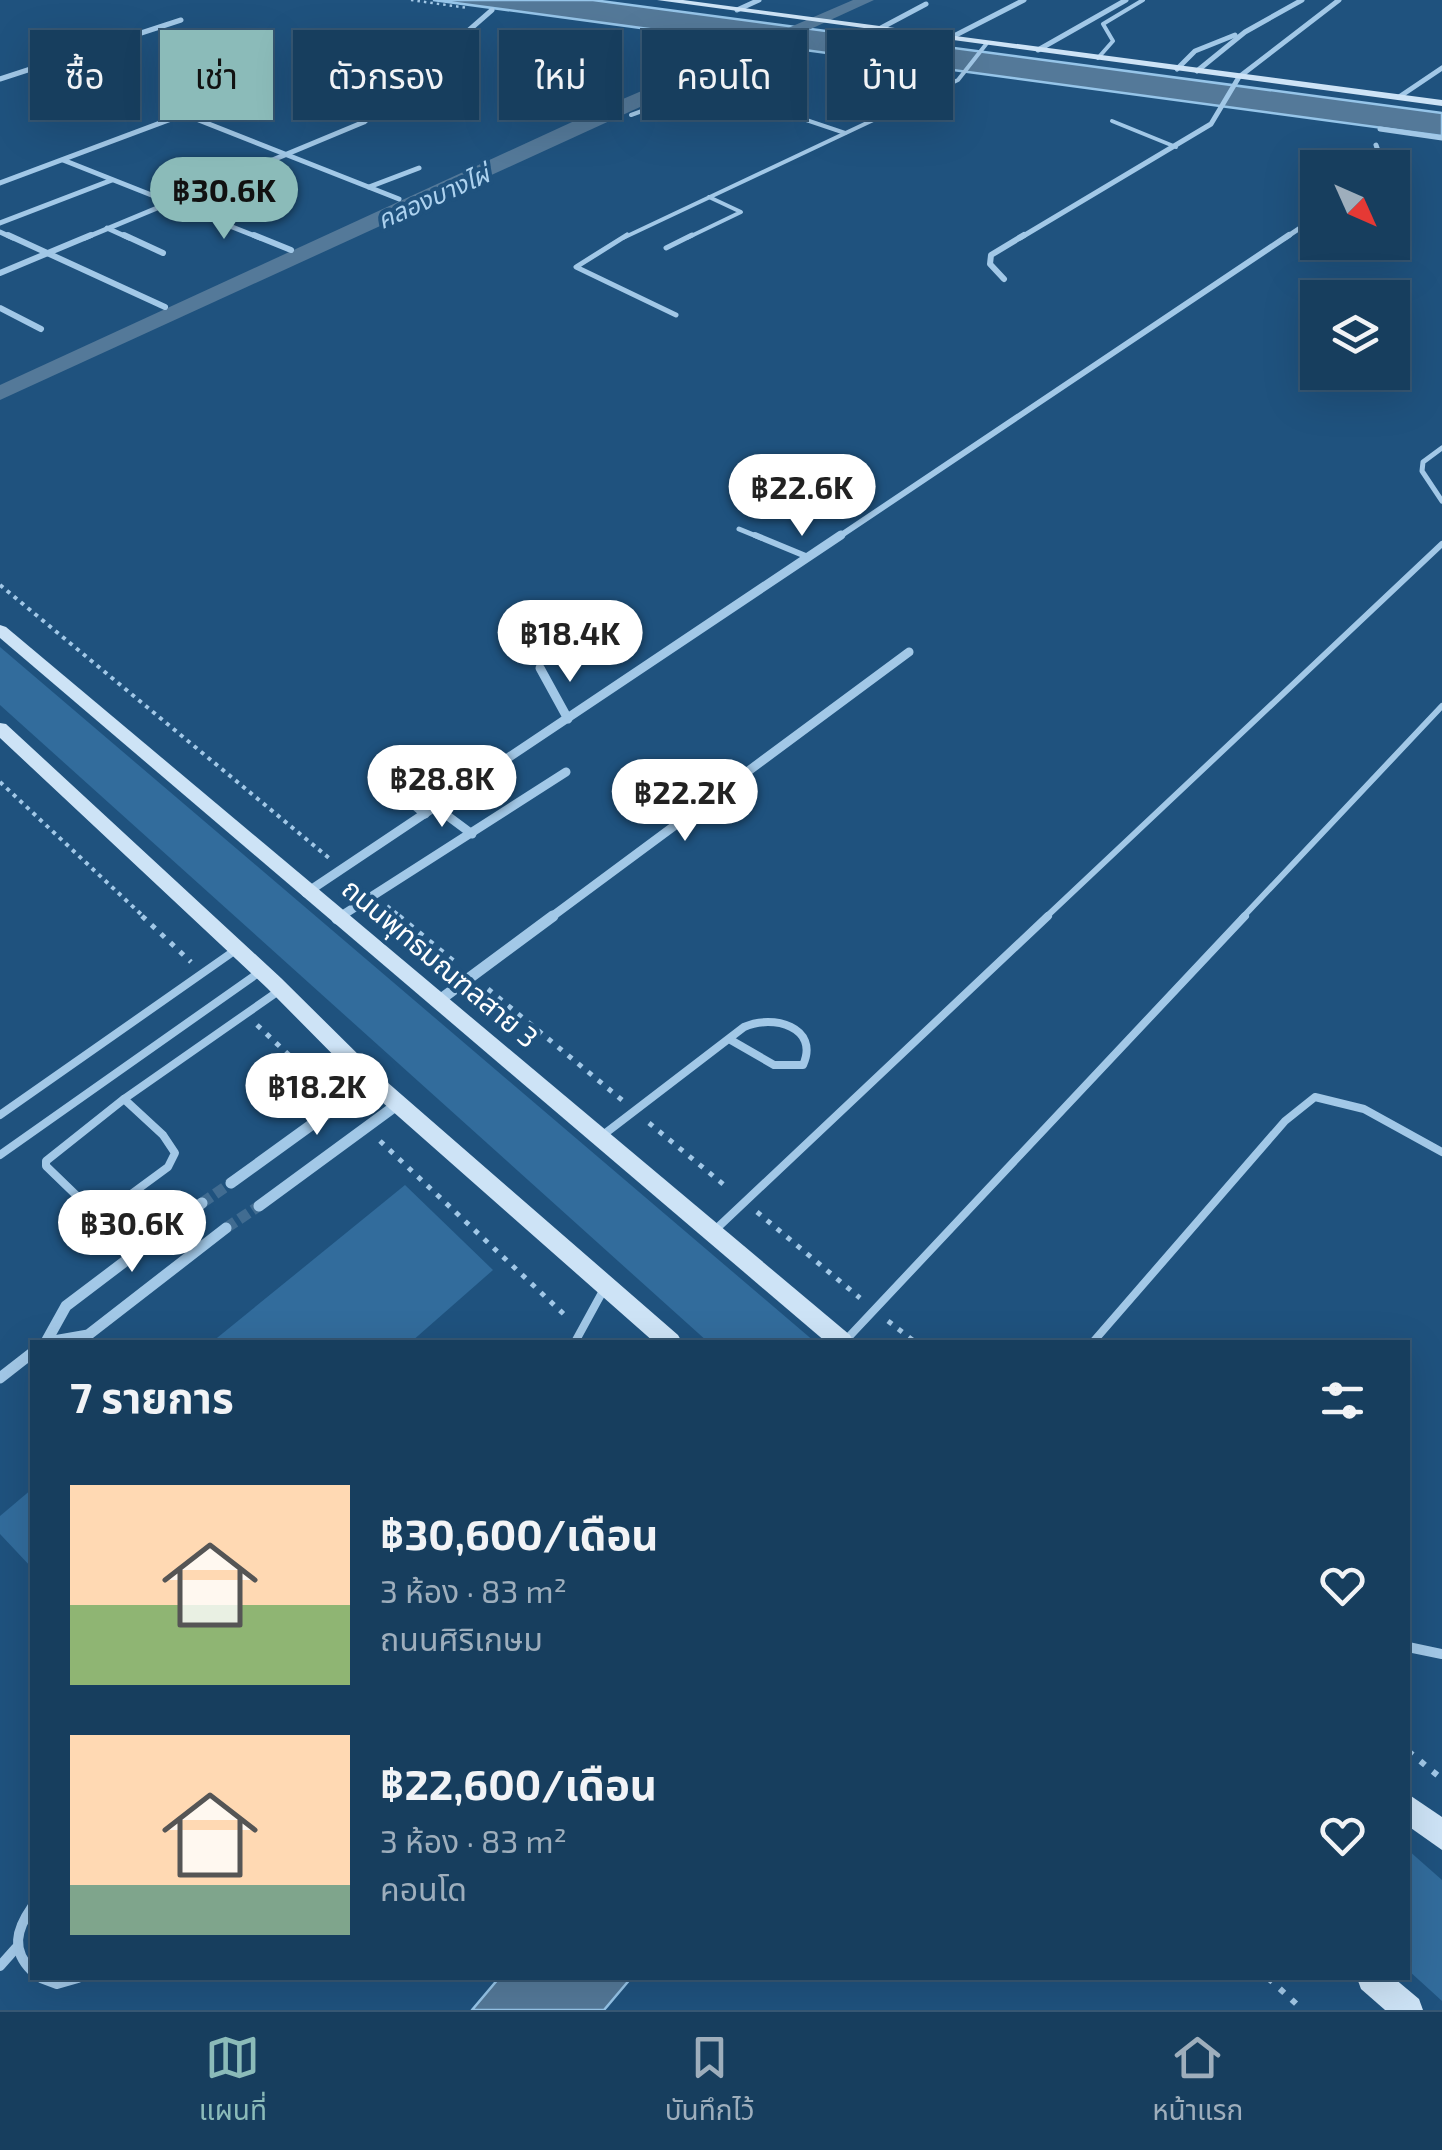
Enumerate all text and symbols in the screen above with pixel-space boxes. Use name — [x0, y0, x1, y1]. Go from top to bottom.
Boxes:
chip: ซื้อ — [30, 30, 140, 120]
chip: เช่า — [160, 30, 273, 120]
chip: ตัวกรอง — [293, 30, 479, 120]
chip: ใหม่ — [499, 30, 622, 120]
chip: คอนโด — [642, 30, 807, 120]
chip: บ้าน — [827, 30, 953, 120]
north arrow — [1300, 150, 1410, 260]
map controls — [1300, 150, 1410, 390]
water label: คลองบางไผ่ — [372, 156, 497, 234]
pin: ฿30.6K — [143, 157, 305, 242]
text: ฿30.6K — [172, 170, 276, 208]
button: layers — [1300, 280, 1410, 390]
pin: ฿22.6K — [721, 454, 883, 539]
text: ฿22.6K — [751, 467, 853, 505]
pin: ฿18.4K — [489, 600, 651, 685]
text: ฿18.4K — [520, 613, 620, 651]
pin: ฿28.8K — [361, 745, 523, 830]
text: ฿28.8K — [389, 758, 495, 796]
pin: ฿22.2K — [604, 759, 766, 844]
text: ฿22.2K — [634, 772, 736, 810]
street label: ถนนพุทธมณฑลสาย 3 — [335, 870, 545, 1055]
pin: ฿18.2K — [236, 1053, 398, 1138]
text: ฿18.2K — [267, 1066, 367, 1104]
pin: ฿30.6K — [51, 1190, 213, 1275]
text: ฿30.6K — [80, 1203, 184, 1241]
text: 7 รายการ — [70, 1371, 234, 1421]
icon: filters — [1315, 1373, 1370, 1428]
text: ฿30,600/เดือน — [380, 1508, 658, 1558]
icon: home — [150, 1525, 270, 1645]
icon: heart — [1315, 1558, 1370, 1613]
text: 3 ห้อง · 83 m² — [380, 1571, 567, 1609]
text: ถนนศิริเกษม — [380, 1619, 543, 1657]
text: ฿22,600/เดือน — [380, 1758, 657, 1808]
icon: home — [150, 1775, 270, 1895]
icon: heart — [1315, 1808, 1370, 1863]
text: 3 ห้อง · 83 m² — [380, 1821, 567, 1859]
text: คอนโด — [380, 1869, 467, 1907]
tab: แผนที่ — [199, 2030, 267, 2133]
tab: บันทึกไว้ — [665, 2030, 755, 2133]
tab: หน้าแรก — [1152, 2030, 1243, 2133]

